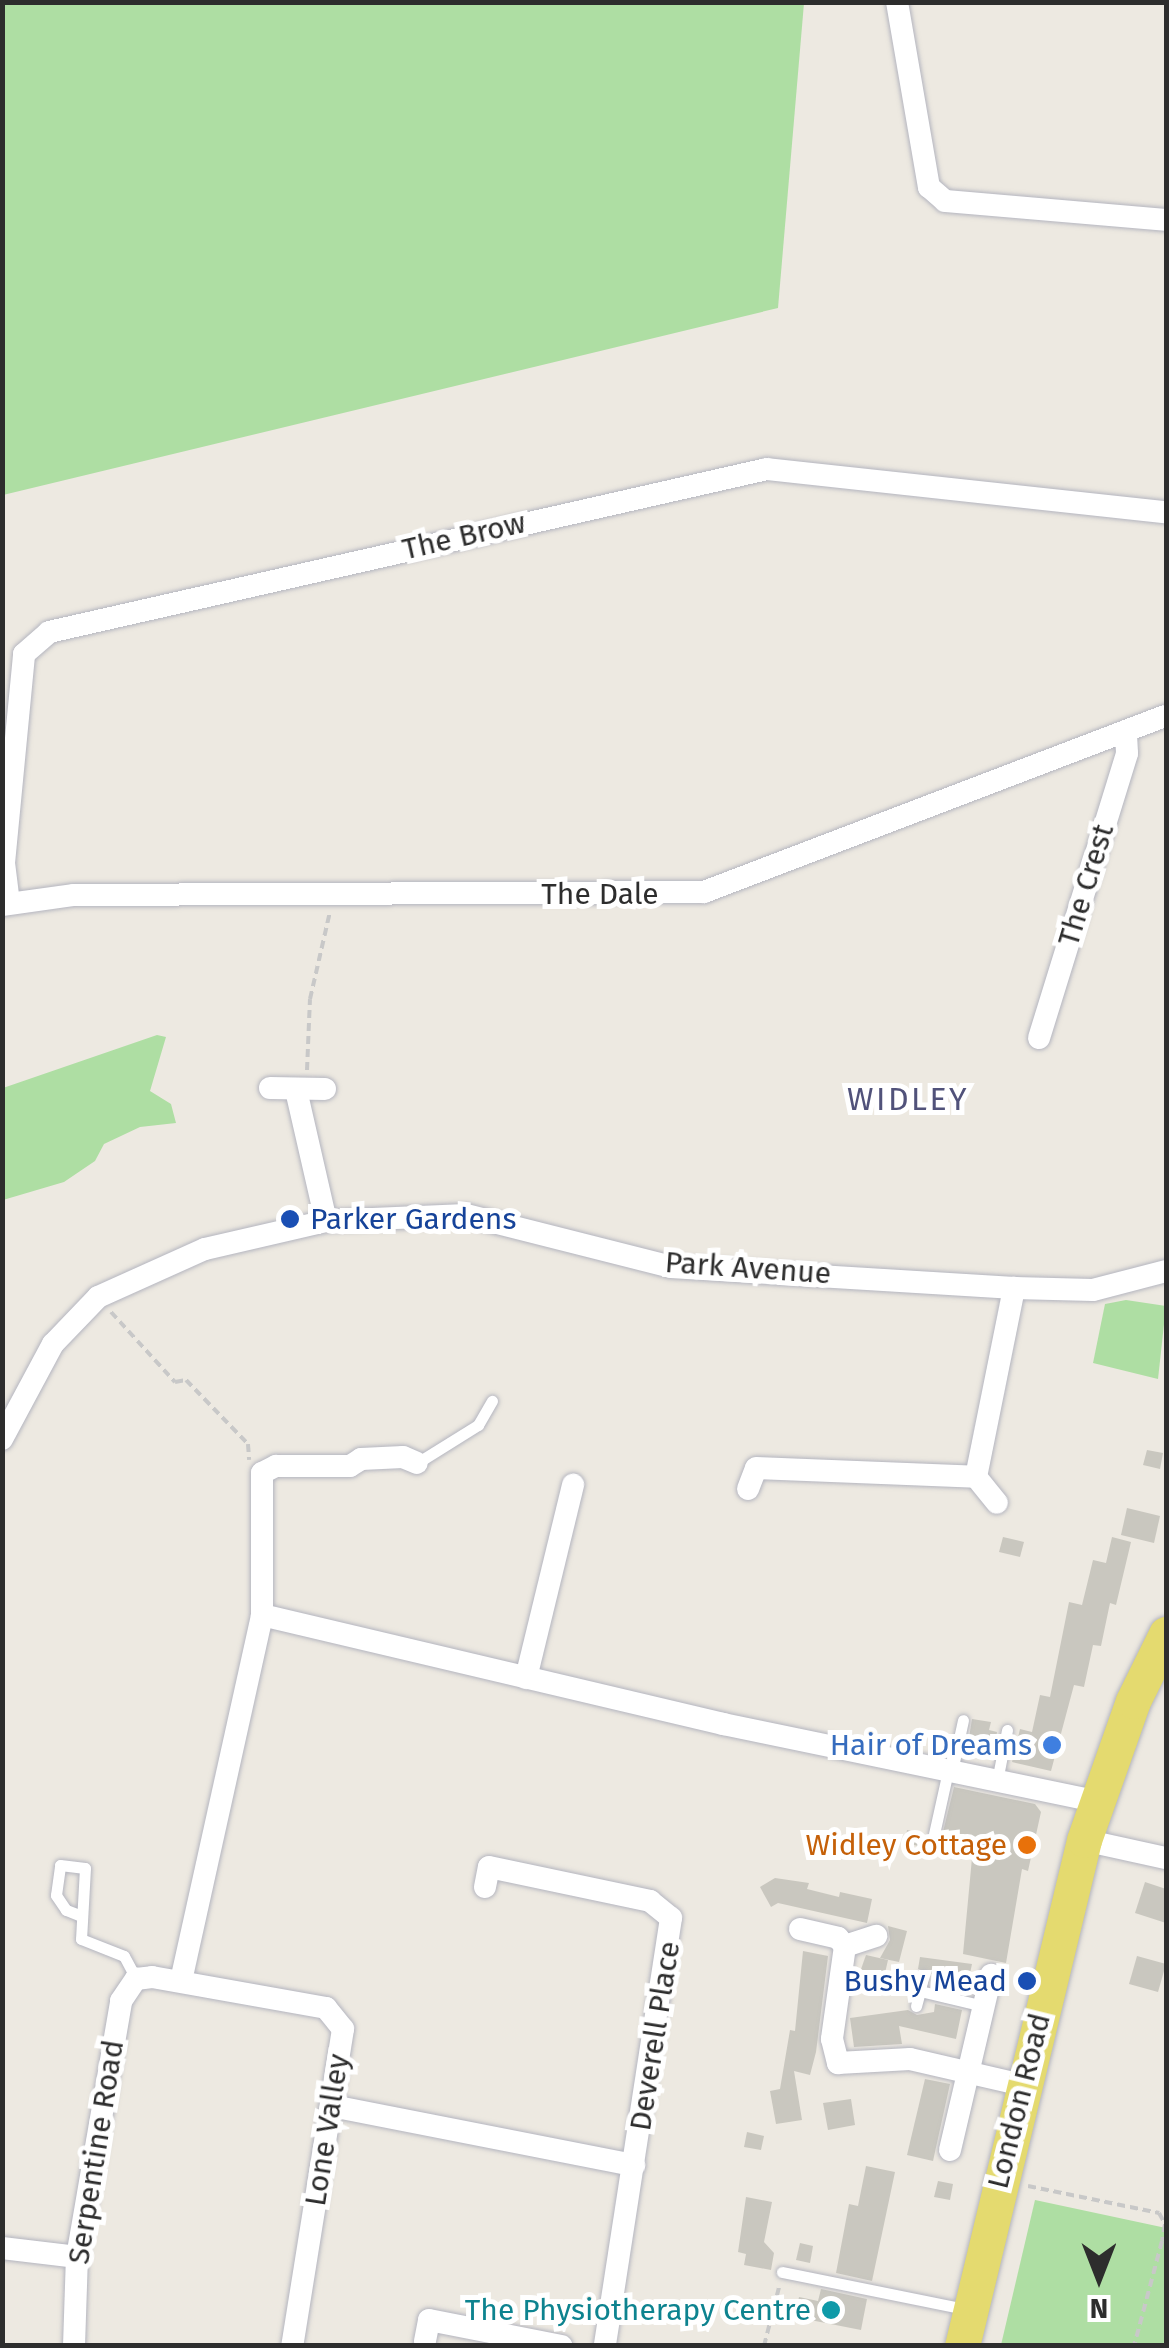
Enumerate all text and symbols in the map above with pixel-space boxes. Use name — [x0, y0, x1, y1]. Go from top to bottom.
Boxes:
street label: The Brow — [399, 504, 529, 568]
street label: The Crest — [1050, 820, 1122, 950]
street label: The Dale — [541, 876, 659, 912]
district label: WIDLEY — [847, 1080, 969, 1118]
place label: Parker Gardens — [310, 1201, 516, 1237]
marker: Parker Gardens — [279, 1208, 301, 1230]
street label: Park Avenue — [664, 1244, 832, 1292]
place label: Hair of Dreams — [830, 1727, 1032, 1763]
marker: Hair of Dreams — [1041, 1734, 1063, 1756]
place label: Widley Cottage — [806, 1827, 1007, 1863]
marker: Widley Cottage — [1016, 1834, 1038, 1856]
street label: Deverell Place — [622, 1939, 688, 2133]
place label: Bushy Mead — [844, 1963, 1007, 1999]
marker: Bushy Mead — [1016, 1970, 1038, 1992]
street label: London Road — [980, 2010, 1058, 2192]
street label: Serpentine Road — [61, 2037, 131, 2267]
street label: Lone Valley — [297, 2051, 357, 2209]
north arrow — [1049, 2228, 1149, 2328]
place label: The Physiotherapy Centre — [465, 2292, 811, 2328]
text: N — [1090, 2292, 1108, 2325]
marker: The Physiotherapy Centre — [820, 2299, 842, 2321]

